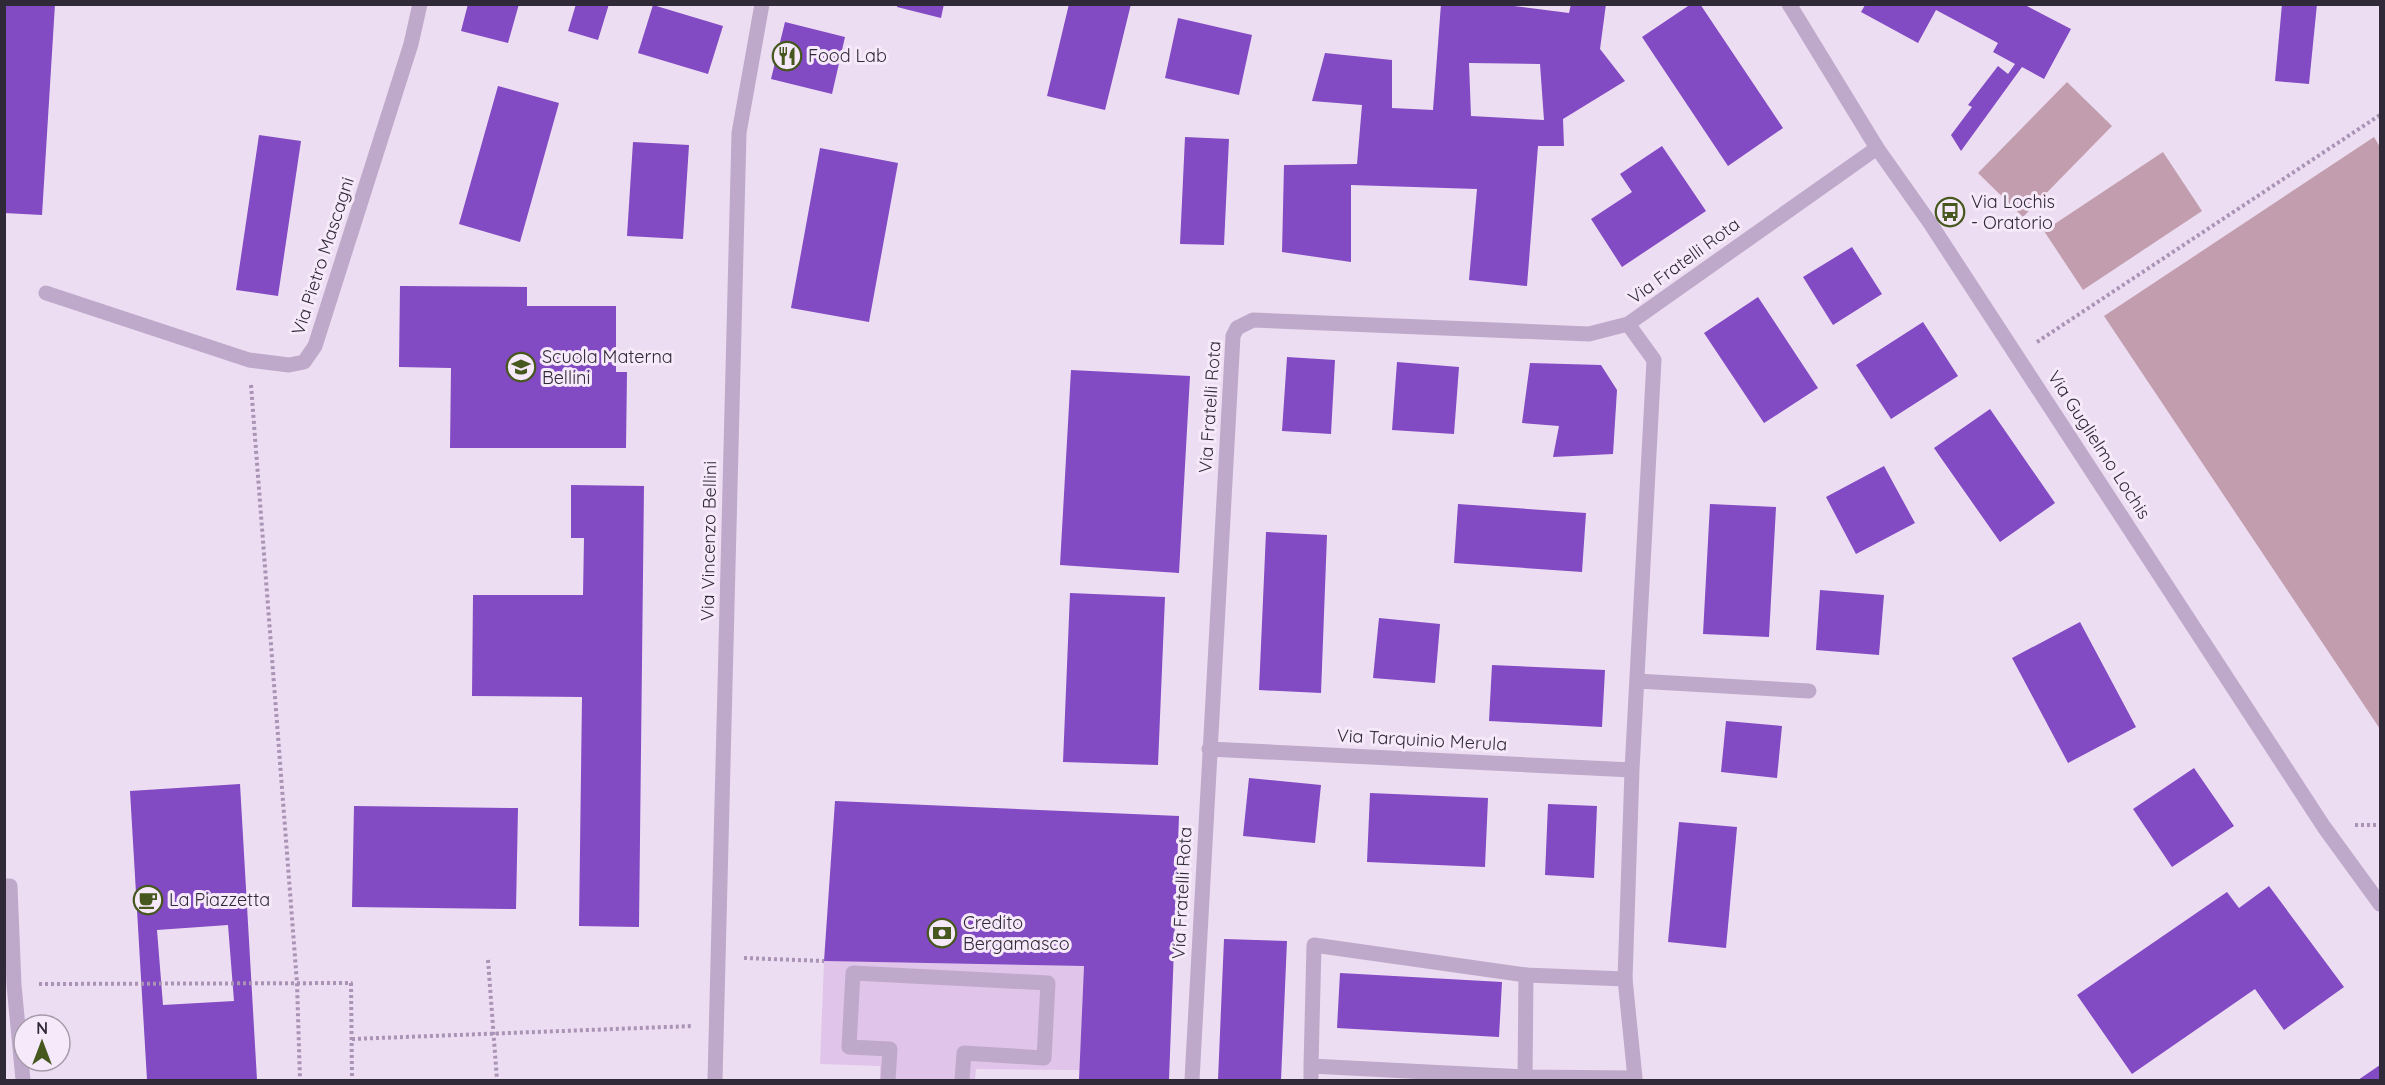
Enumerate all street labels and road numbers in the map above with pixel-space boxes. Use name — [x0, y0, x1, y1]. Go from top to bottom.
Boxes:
street label: Via Pietro Mascagni — [286, 174, 359, 338]
street label: Via Fratelli Rota — [1623, 212, 1744, 309]
street label: Via Fratelli Rota — [1193, 340, 1226, 474]
street label: Via Guglielmo Lochis — [2043, 366, 2156, 523]
street label: Via Vincenzo Bellini — [696, 461, 721, 621]
street label: Via Tarquinio Merula — [1336, 724, 1508, 755]
street label: Via Fratelli Rota — [1167, 826, 1196, 960]

